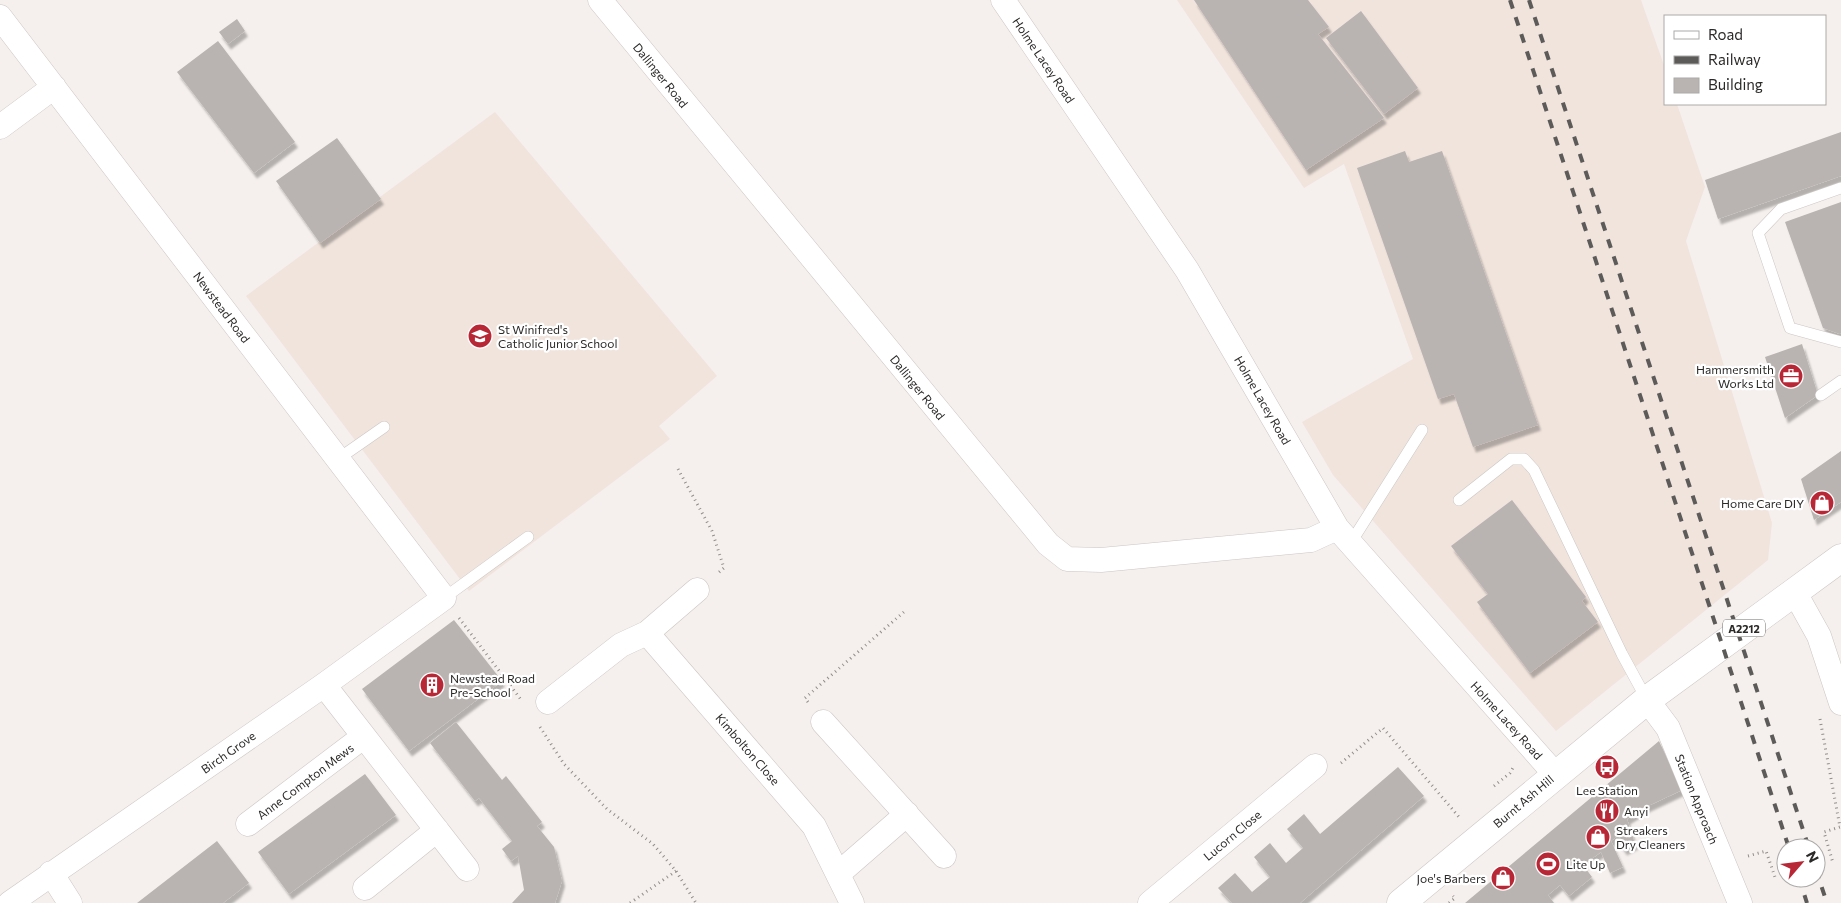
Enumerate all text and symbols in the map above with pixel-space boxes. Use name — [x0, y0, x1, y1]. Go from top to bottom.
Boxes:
street label: Holme Lacey Road — [1010, 15, 1078, 105]
legend — [1664, 15, 1826, 105]
text: Road — [1708, 25, 1743, 43]
street label: Dallinger Road — [631, 40, 691, 110]
text: Railway — [1708, 50, 1761, 68]
text: Building — [1708, 75, 1763, 93]
street label: Newstead Road — [191, 269, 253, 345]
place label: St Winifred's Catholic Junior School — [498, 322, 617, 351]
school or university icon: St Winifred's Catholic Junior School — [467, 323, 493, 349]
street label: Dallinger Road — [888, 352, 948, 422]
street label: Holme Lacey Road — [1232, 353, 1294, 447]
place label: Hammersmith Works Ltd — [1696, 362, 1774, 390]
office icon: Hammersmith Works Ltd — [1778, 363, 1804, 389]
shop icon: Home Care DIY — [1809, 490, 1835, 516]
place label: Home Care DIY — [1721, 496, 1804, 510]
road number: A2212 — [1723, 620, 1765, 636]
place label: Newstead Road Pre-School — [450, 671, 535, 699]
building icon: Newstead Road Pre-School — [419, 672, 445, 698]
street label: Holme Lacey Road — [1468, 678, 1546, 762]
street label: Kimbolton Close — [713, 710, 783, 788]
street label: Birch Grove — [198, 728, 258, 776]
street label: Anne Compton Mews — [254, 740, 356, 822]
street label: Station Approach — [1673, 752, 1721, 846]
bus stop icon: Lee Station — [1594, 754, 1620, 780]
street label: Burnt Ash Hill — [1490, 772, 1556, 830]
place label: Lee Station — [1576, 783, 1638, 797]
restaurant icon: Anyi — [1594, 798, 1620, 824]
place label: Anyi — [1624, 804, 1648, 818]
street label: Lucorn Close — [1200, 807, 1264, 863]
place label: Streakers Dry Cleaners — [1616, 823, 1685, 851]
shop icon: Streakers Dry Cleaners — [1585, 824, 1611, 850]
north arrow — [1776, 838, 1826, 888]
text: N — [1803, 848, 1823, 865]
sports icon: Lite Up — [1535, 851, 1561, 877]
place label: Lite Up — [1566, 857, 1605, 871]
shop icon: Joe's Barbers — [1490, 865, 1516, 891]
place label: Joe's Barbers — [1417, 871, 1486, 886]

